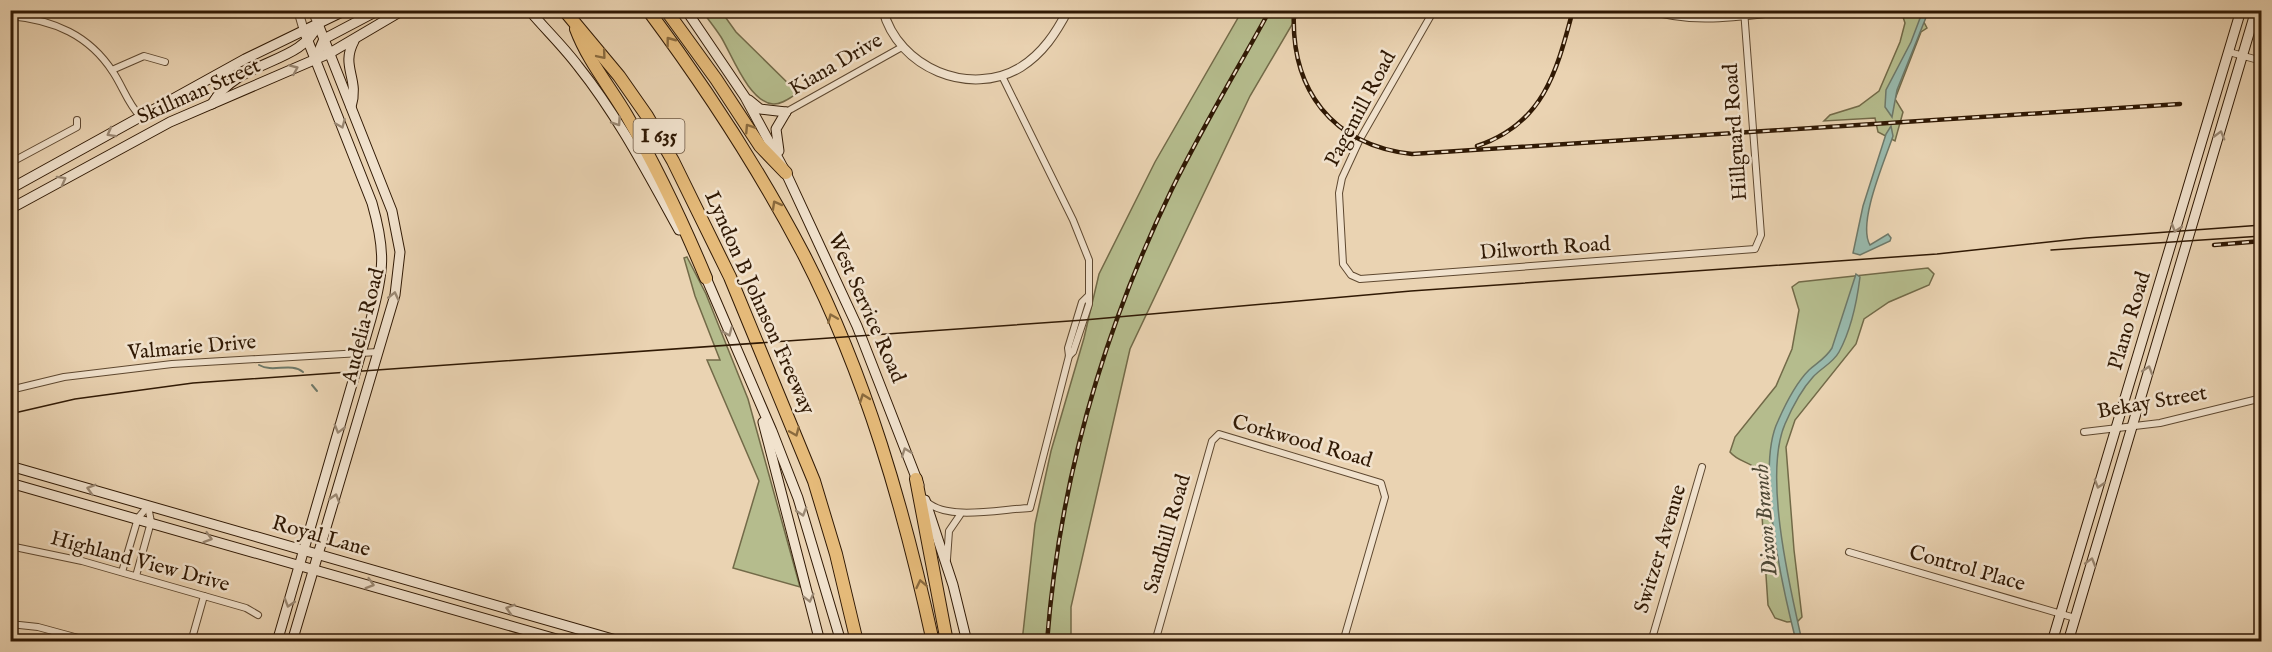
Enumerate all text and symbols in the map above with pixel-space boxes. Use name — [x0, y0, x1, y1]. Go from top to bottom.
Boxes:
street label: Kiana Drive — [784, 27, 888, 103]
one-way arrow — [667, 36, 678, 47]
street label: Pagemill Road — [1319, 46, 1403, 172]
one-way arrow — [595, 48, 606, 59]
street label: Skillman Street — [133, 53, 265, 131]
street label: Hillguard Road — [1718, 62, 1754, 202]
one-way arrow — [288, 64, 299, 76]
one-way arrow — [610, 116, 621, 127]
one-way arrow — [334, 118, 346, 129]
road number: I 635 — [634, 119, 684, 153]
one-way arrow — [745, 124, 756, 135]
one-way arrow — [107, 126, 117, 137]
one-way arrow — [2213, 130, 2225, 141]
one-way arrow — [56, 176, 66, 187]
street label: Lyndon B Johnson Freeway — [697, 187, 821, 420]
one-way arrow — [772, 200, 783, 211]
one-way arrow — [2171, 222, 2183, 233]
street label: West Service Road — [821, 229, 911, 388]
street label: Dilworth Road — [1479, 231, 1612, 267]
street label: Audelia Road — [336, 265, 392, 388]
street label: Plano Road — [2102, 268, 2158, 373]
one-way arrow — [387, 291, 400, 301]
one-way arrow — [827, 313, 839, 324]
one-way arrow — [721, 326, 733, 337]
street label: Valmarie Drive — [126, 329, 258, 367]
one-way arrow — [2141, 365, 2153, 376]
street label: Bekay Street — [2095, 380, 2209, 426]
one-way arrow — [859, 393, 872, 404]
street label: Corkwood Road — [1229, 409, 1376, 475]
one-way arrow — [333, 424, 346, 434]
one-way arrow — [788, 426, 800, 437]
one-way arrow — [901, 447, 914, 458]
water label: Dixon Branch — [1747, 463, 1785, 577]
street label: Sandhill Road — [1138, 471, 1198, 597]
one-way arrow — [2094, 478, 2106, 489]
street label: Switzer Avenue — [1629, 481, 1693, 616]
one-way arrow — [86, 484, 96, 497]
one-way arrow — [328, 494, 340, 504]
one-way arrow — [795, 506, 807, 517]
street label: Royal Lane — [269, 510, 374, 564]
street label: Highland View Drive — [48, 525, 233, 599]
one-way arrow — [202, 531, 212, 543]
street label: Control Place — [1906, 540, 2029, 599]
one-way arrow — [2084, 557, 2097, 567]
one-way arrow — [365, 577, 375, 590]
one-way arrow — [915, 580, 928, 590]
one-way arrow — [802, 592, 814, 603]
one-way arrow — [284, 597, 296, 608]
one-way arrow — [505, 604, 516, 616]

